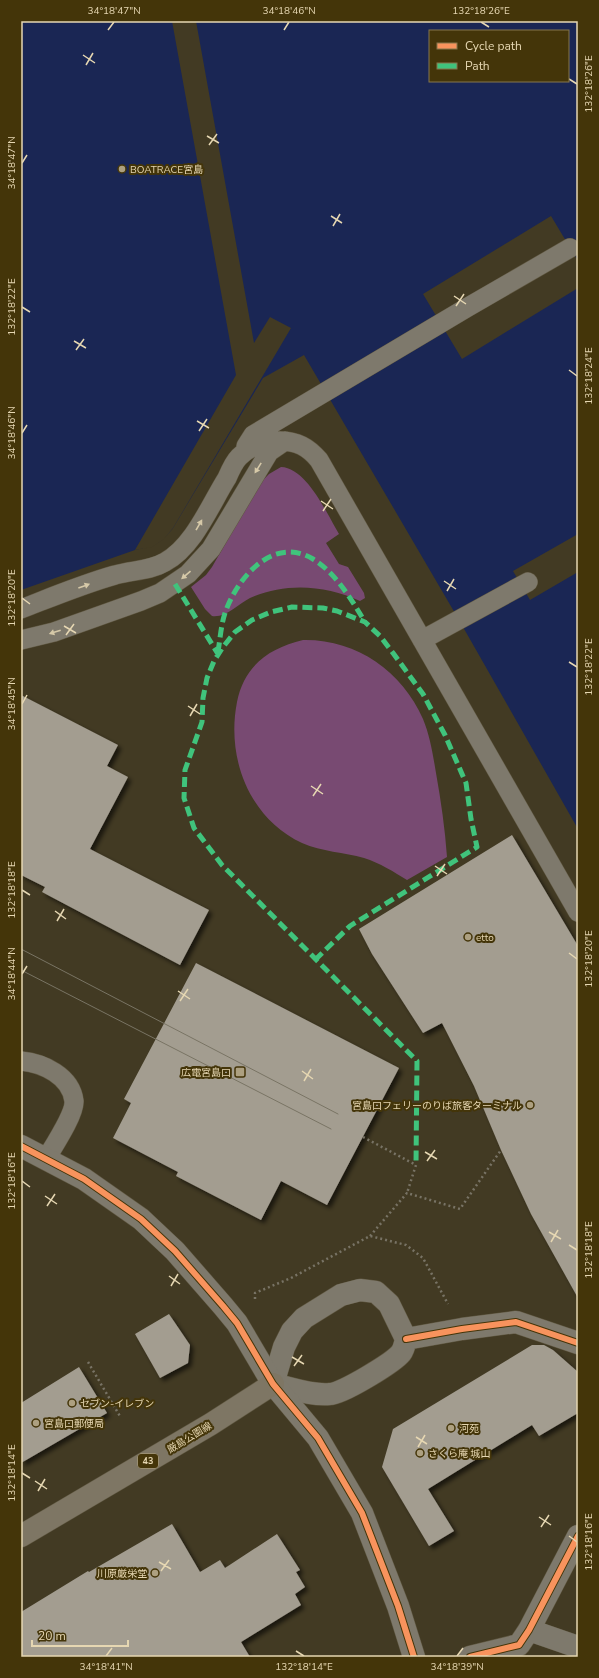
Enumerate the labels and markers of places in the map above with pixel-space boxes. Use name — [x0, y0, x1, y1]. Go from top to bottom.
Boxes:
place label: BOATRACE宮島 — [130, 163, 203, 177]
marker: BOATRACE宮島 — [117, 164, 127, 174]
place label: etto — [476, 931, 494, 945]
marker: etto — [463, 932, 473, 942]
place label: 広電宮島口 — [181, 1066, 231, 1080]
marker: 広電宮島口 — [234, 1066, 246, 1078]
place label: 宮島口フェリーのりば旅客ターミナル — [352, 1099, 522, 1113]
marker: 宮島口フェリーのりば旅客ターミナル — [525, 1100, 535, 1110]
place label: セブン-イレブン — [80, 1397, 154, 1411]
marker: セブン-イレブン — [67, 1398, 77, 1408]
place label: 宮島口郵便局 — [44, 1417, 104, 1431]
marker: 宮島口郵便局 — [31, 1418, 41, 1428]
place label: 河苑 — [459, 1422, 479, 1436]
marker: 河苑 — [446, 1423, 456, 1433]
place label: さくら庵 城山 — [428, 1447, 491, 1461]
marker: さくら庵 城山 — [415, 1448, 425, 1458]
place label: 川原厳栄堂 — [97, 1567, 147, 1581]
marker: 川原厳栄堂 — [150, 1568, 160, 1578]

